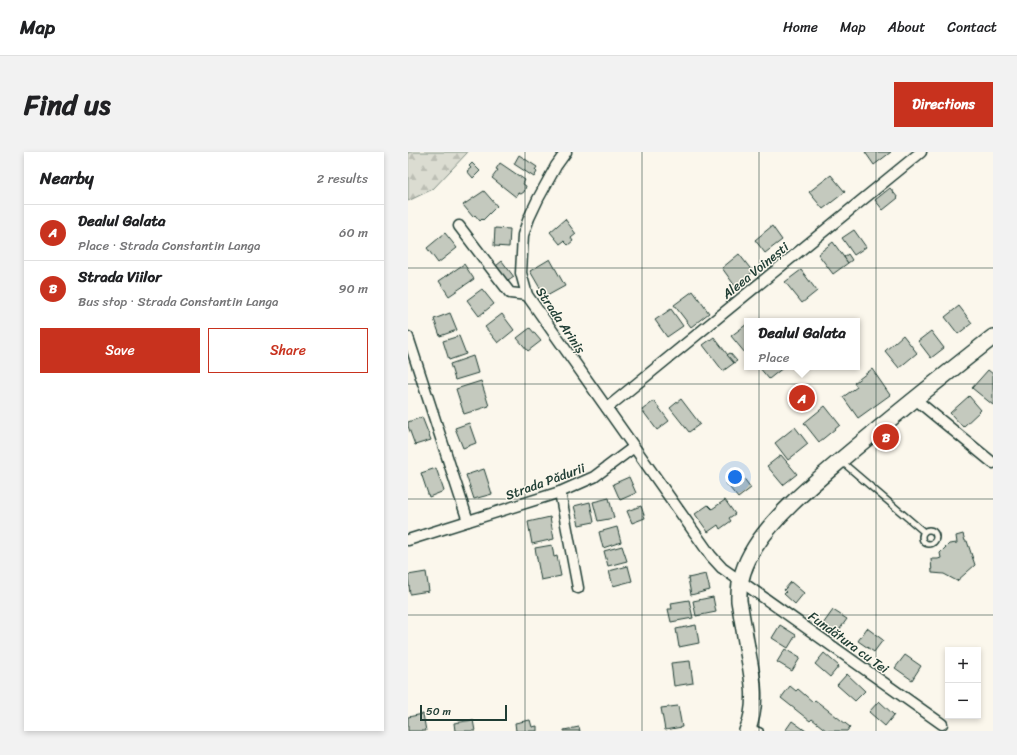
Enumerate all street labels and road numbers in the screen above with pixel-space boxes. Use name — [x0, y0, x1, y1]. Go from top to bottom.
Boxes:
street label: Aleea Voinești — [716, 236, 794, 305]
street label: Strada Ariniș — [530, 282, 592, 359]
street label: Strada Pădurii — [502, 456, 589, 507]
street label: Fundătura cu Tei — [803, 605, 894, 680]

